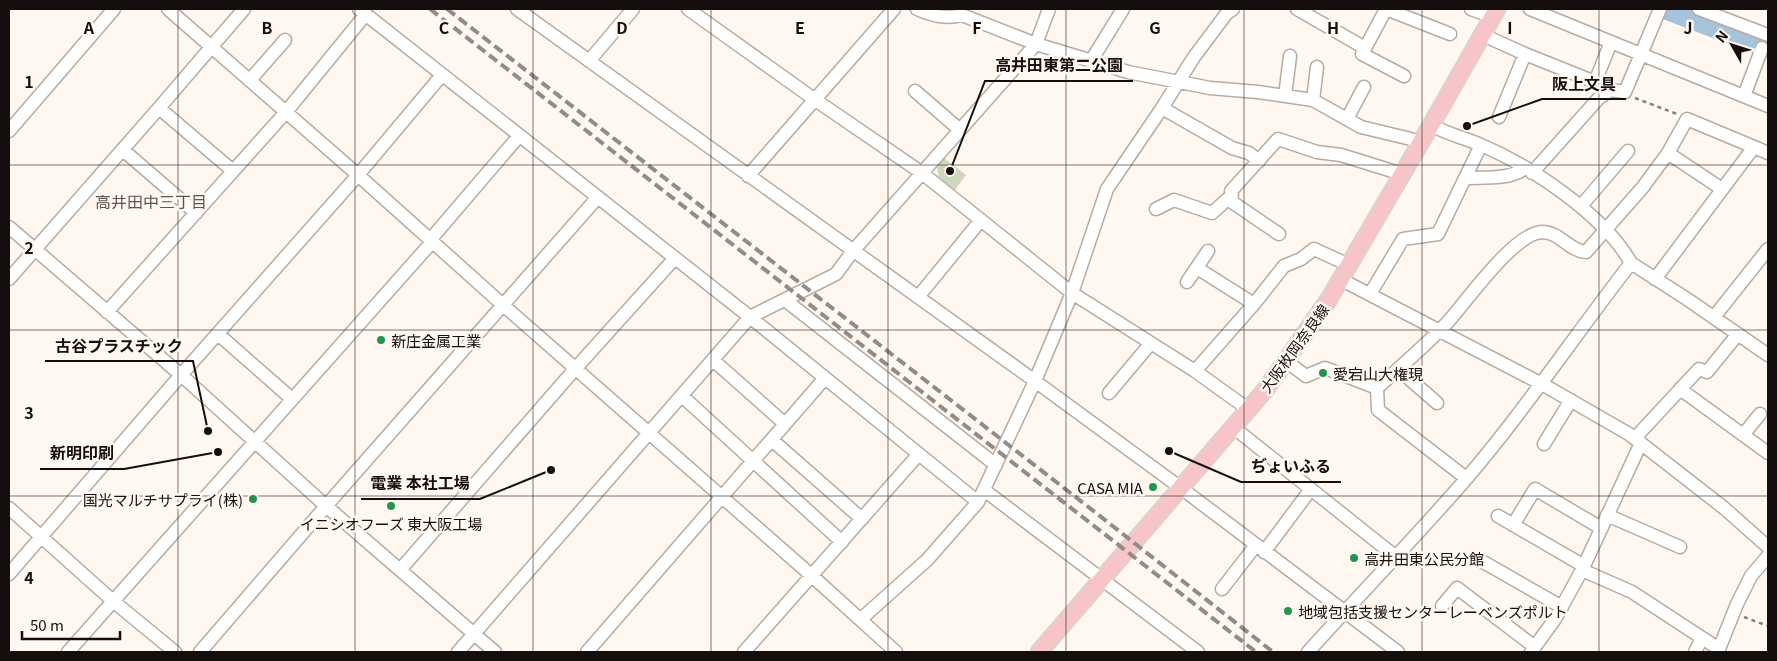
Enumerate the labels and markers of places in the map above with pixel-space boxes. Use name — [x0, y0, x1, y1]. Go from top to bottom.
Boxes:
callout: 高井田東第二公園 — [985, 50, 1133, 81]
callout: 阪上文具 — [1542, 68, 1626, 99]
callout: 古谷プラスチック — [45, 330, 193, 361]
place label: 新庄金属工業 — [391, 330, 481, 351]
marker: 新庄金属工業 — [375, 334, 387, 346]
place label: 愛宕山大権現 — [1333, 363, 1423, 384]
marker: 愛宕山大権現 — [1317, 367, 1329, 379]
callout: 新明印刷 — [40, 438, 124, 469]
callout: ぢょいふる — [1241, 451, 1341, 482]
callout: 電業 本社工場 — [361, 468, 480, 499]
place label: CASA MIA — [1077, 477, 1144, 498]
marker: CASA MIA — [1147, 481, 1159, 493]
place label: 国光マルチサプライ(株) — [83, 489, 243, 510]
marker: 国光マルチサプライ(株) — [247, 493, 259, 505]
marker: イニシオフーズ 東大阪工場 — [385, 500, 397, 512]
place label: イニシオフーズ 東大阪工場 — [300, 513, 482, 534]
place label: 高井田東公民分館 — [1364, 548, 1484, 569]
marker: 高井田東公民分館 — [1348, 552, 1360, 564]
place label: 地域包括支援センターレーベンズポルト — [1298, 601, 1568, 622]
marker: 地域包括支援センターレーベンズポルト — [1282, 605, 1294, 617]

